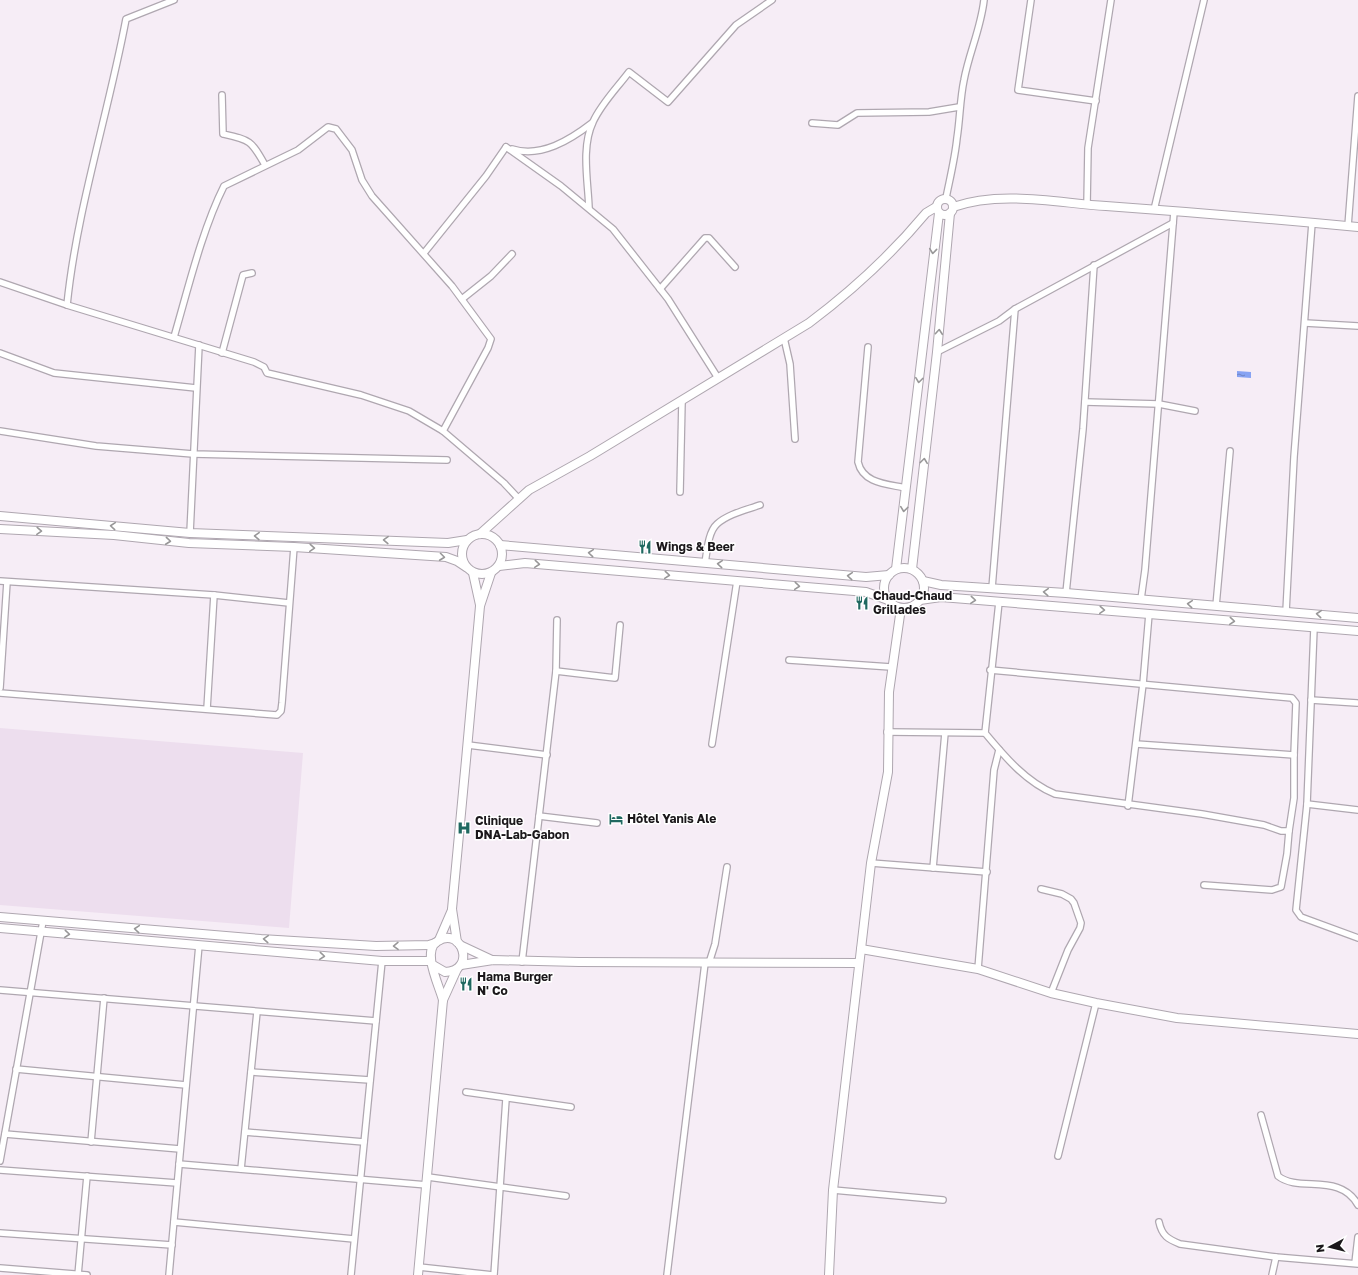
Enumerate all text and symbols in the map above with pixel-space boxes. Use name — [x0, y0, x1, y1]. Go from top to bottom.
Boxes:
one-way arrow — [929, 248, 938, 254]
one-way arrow — [934, 328, 943, 335]
one-way arrow — [915, 377, 924, 383]
one-way arrow — [919, 458, 928, 464]
one-way arrow — [899, 506, 908, 512]
one-way arrow — [110, 522, 116, 531]
one-way arrow — [36, 526, 42, 535]
one-way arrow — [254, 531, 260, 540]
one-way arrow — [165, 536, 172, 545]
one-way arrow — [383, 536, 390, 545]
restaurant icon: Wings & Beer — [637, 539, 653, 555]
place label: Wings & Beer — [656, 539, 735, 554]
one-way arrow — [309, 544, 315, 553]
one-way arrow — [588, 549, 594, 558]
one-way arrow — [439, 553, 445, 562]
one-way arrow — [534, 560, 540, 569]
one-way arrow — [717, 560, 723, 569]
one-way arrow — [664, 571, 670, 580]
one-way arrow — [847, 571, 853, 580]
one-way arrow — [794, 582, 800, 591]
one-way arrow — [1043, 587, 1049, 596]
place label: Chaud-Chaud Grillades — [873, 588, 952, 617]
restaurant icon: Chaud-Chaud Grillades — [854, 595, 870, 611]
one-way arrow — [970, 595, 976, 604]
one-way arrow — [1187, 599, 1193, 608]
one-way arrow — [1099, 605, 1105, 614]
one-way arrow — [1316, 610, 1322, 619]
one-way arrow — [1229, 616, 1235, 625]
hotel icon: Hôtel Yanis Ale — [608, 811, 624, 827]
place label: Hôtel Yanis Ale — [627, 811, 716, 826]
place label: Clinique DNA-Lab-Gabon — [475, 813, 569, 842]
hospital icon: Clinique DNA-Lab-Gabon — [456, 820, 472, 836]
one-way arrow — [134, 924, 140, 933]
one-way arrow — [64, 929, 70, 938]
one-way arrow — [263, 935, 269, 944]
one-way arrow — [393, 942, 399, 950]
one-way arrow — [319, 951, 325, 960]
place label: Hama Burger N' Co — [477, 969, 553, 998]
restaurant icon: Hama Burger N' Co — [458, 976, 474, 992]
north arrow — [1310, 1227, 1350, 1267]
text: N — [1313, 1243, 1327, 1253]

